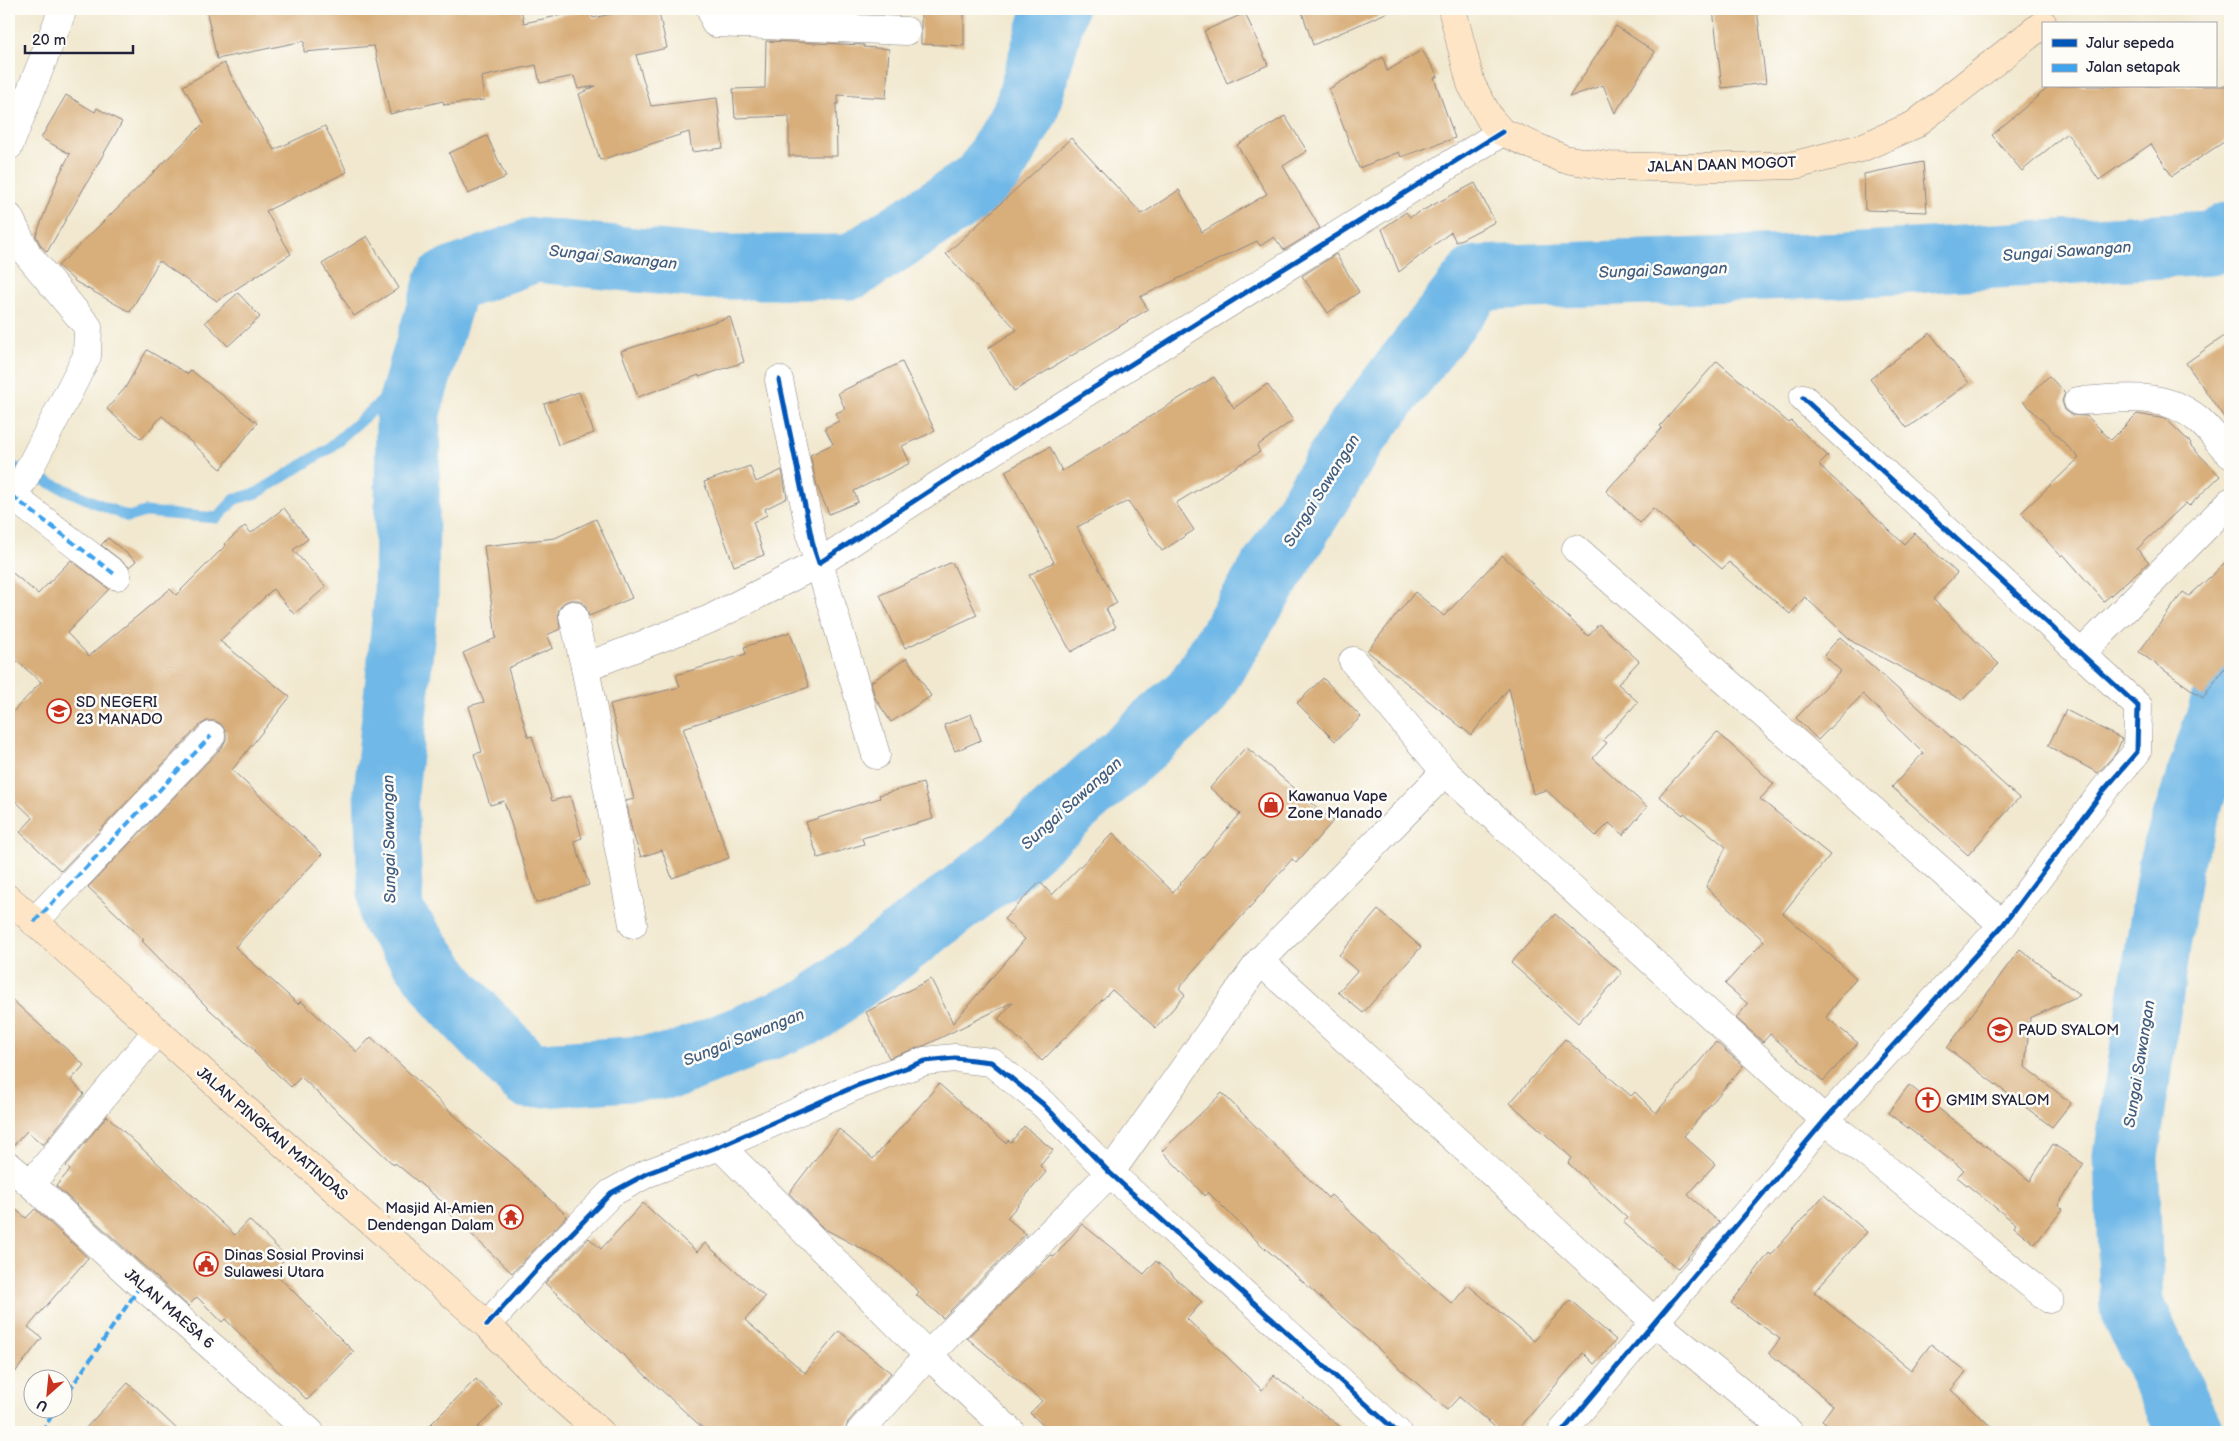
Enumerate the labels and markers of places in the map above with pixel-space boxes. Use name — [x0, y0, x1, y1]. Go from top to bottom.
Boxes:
place label: SD NEGERI 23 MANADO — [76, 693, 163, 729]
school or university icon: SD NEGERI 23 MANADO — [46, 698, 72, 724]
place label: Kawanua Vape Zone Manado — [1287, 787, 1388, 823]
shop icon: Kawanua Vape Zone Manado — [1258, 792, 1284, 818]
school or university icon: PAUD SYALOM — [1987, 1017, 2013, 1043]
place label: PAUD SYALOM — [2018, 1021, 2119, 1040]
church icon: GMIM SYALOM — [1915, 1087, 1941, 1113]
place label: GMIM SYALOM — [1946, 1091, 2050, 1110]
place label: Masjid Al-Amien Dendengan Dalam — [367, 1199, 494, 1235]
temple icon: Masjid Al-Amien Dendengan Dalam — [498, 1204, 524, 1230]
place label: Dinas Sosial Provinsi Sulawesi Utara — [224, 1246, 364, 1282]
public building icon: Dinas Sosial Provinsi Sulawesi Utara — [193, 1251, 219, 1277]

